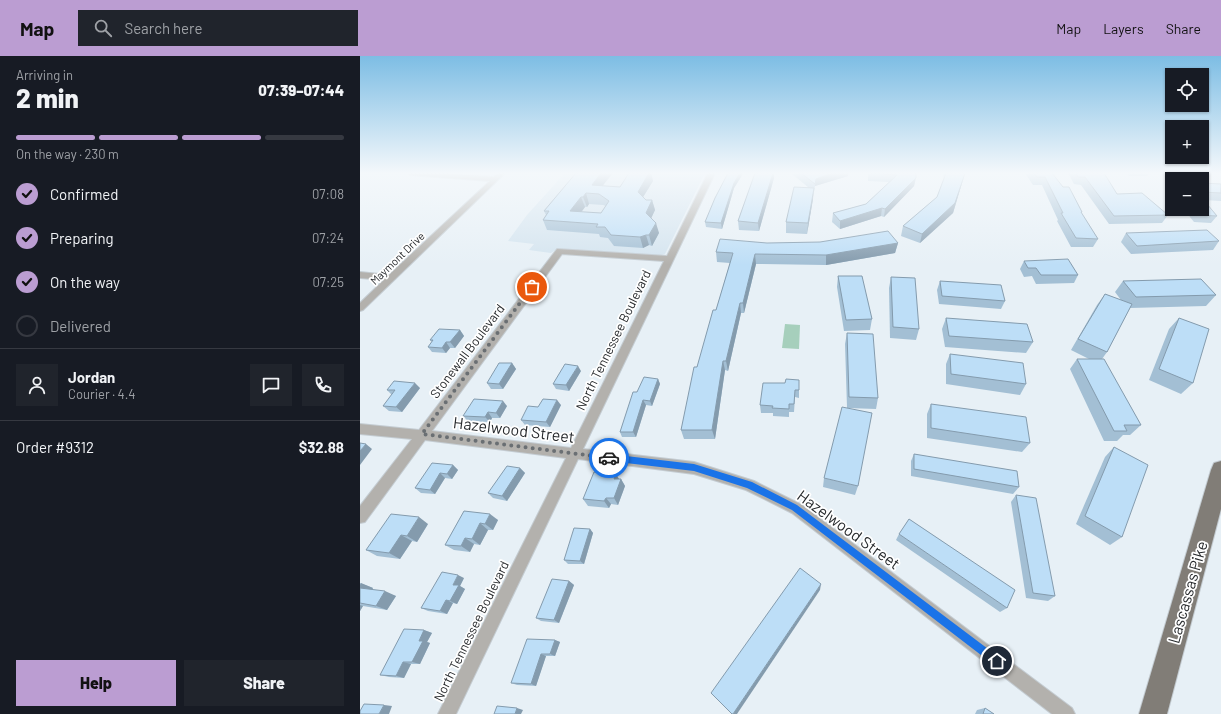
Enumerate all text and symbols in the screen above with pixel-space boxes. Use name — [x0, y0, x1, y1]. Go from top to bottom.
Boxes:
search box — [78, 10, 358, 46]
text: Map — [20, 17, 54, 40]
icon: search — [92, 17, 114, 39]
text: Search here — [124, 19, 202, 37]
text: Map — [1056, 20, 1081, 37]
text: Layers — [1103, 20, 1144, 37]
text: Share — [1166, 20, 1201, 37]
text: Arriving in — [16, 67, 73, 83]
map controls — [1165, 68, 1209, 216]
button: locate — [1165, 68, 1209, 112]
text: 07:39–07:44 — [258, 81, 344, 99]
text: 2 min — [16, 82, 79, 113]
button: + — [1165, 120, 1209, 164]
text: On the way · 230 m — [16, 146, 119, 162]
button: − — [1165, 172, 1209, 216]
icon: check — [16, 183, 38, 205]
text: Confirmed — [50, 185, 118, 203]
text: 07:08 — [312, 186, 344, 202]
icon: check — [16, 227, 38, 249]
text: Preparing — [50, 229, 114, 247]
street label: Maymont Drive — [367, 229, 427, 287]
text: 07:24 — [312, 230, 344, 246]
street label: North Tennessee Boulevard — [572, 267, 654, 413]
pin — [515, 270, 549, 304]
icon: check — [16, 271, 38, 293]
text: On the way — [50, 273, 120, 291]
text: 07:25 — [312, 274, 344, 290]
icon: bag — [521, 276, 543, 298]
street label: Stonewall Boulevard — [426, 301, 508, 401]
text: Delivered — [50, 317, 111, 335]
button: person — [16, 364, 58, 406]
button: chat — [250, 364, 292, 406]
button: phone — [302, 364, 344, 406]
text: Jordan — [68, 368, 115, 386]
text: Courier · 4.4 — [68, 386, 136, 402]
street label: Hazelwood Street — [452, 412, 576, 446]
text: Order #9312 — [16, 438, 94, 456]
text: $32.88 — [299, 438, 344, 456]
courier — [589, 438, 629, 478]
icon: car — [598, 447, 620, 469]
street label: Hazelwood Street — [794, 485, 904, 573]
street label: Lascassas Pike — [1163, 539, 1211, 645]
street label: North Tennessee Boulevard — [430, 558, 512, 704]
pin — [980, 644, 1014, 678]
icon: home — [986, 650, 1008, 672]
button: Help — [16, 660, 176, 706]
button: Share — [184, 660, 344, 706]

